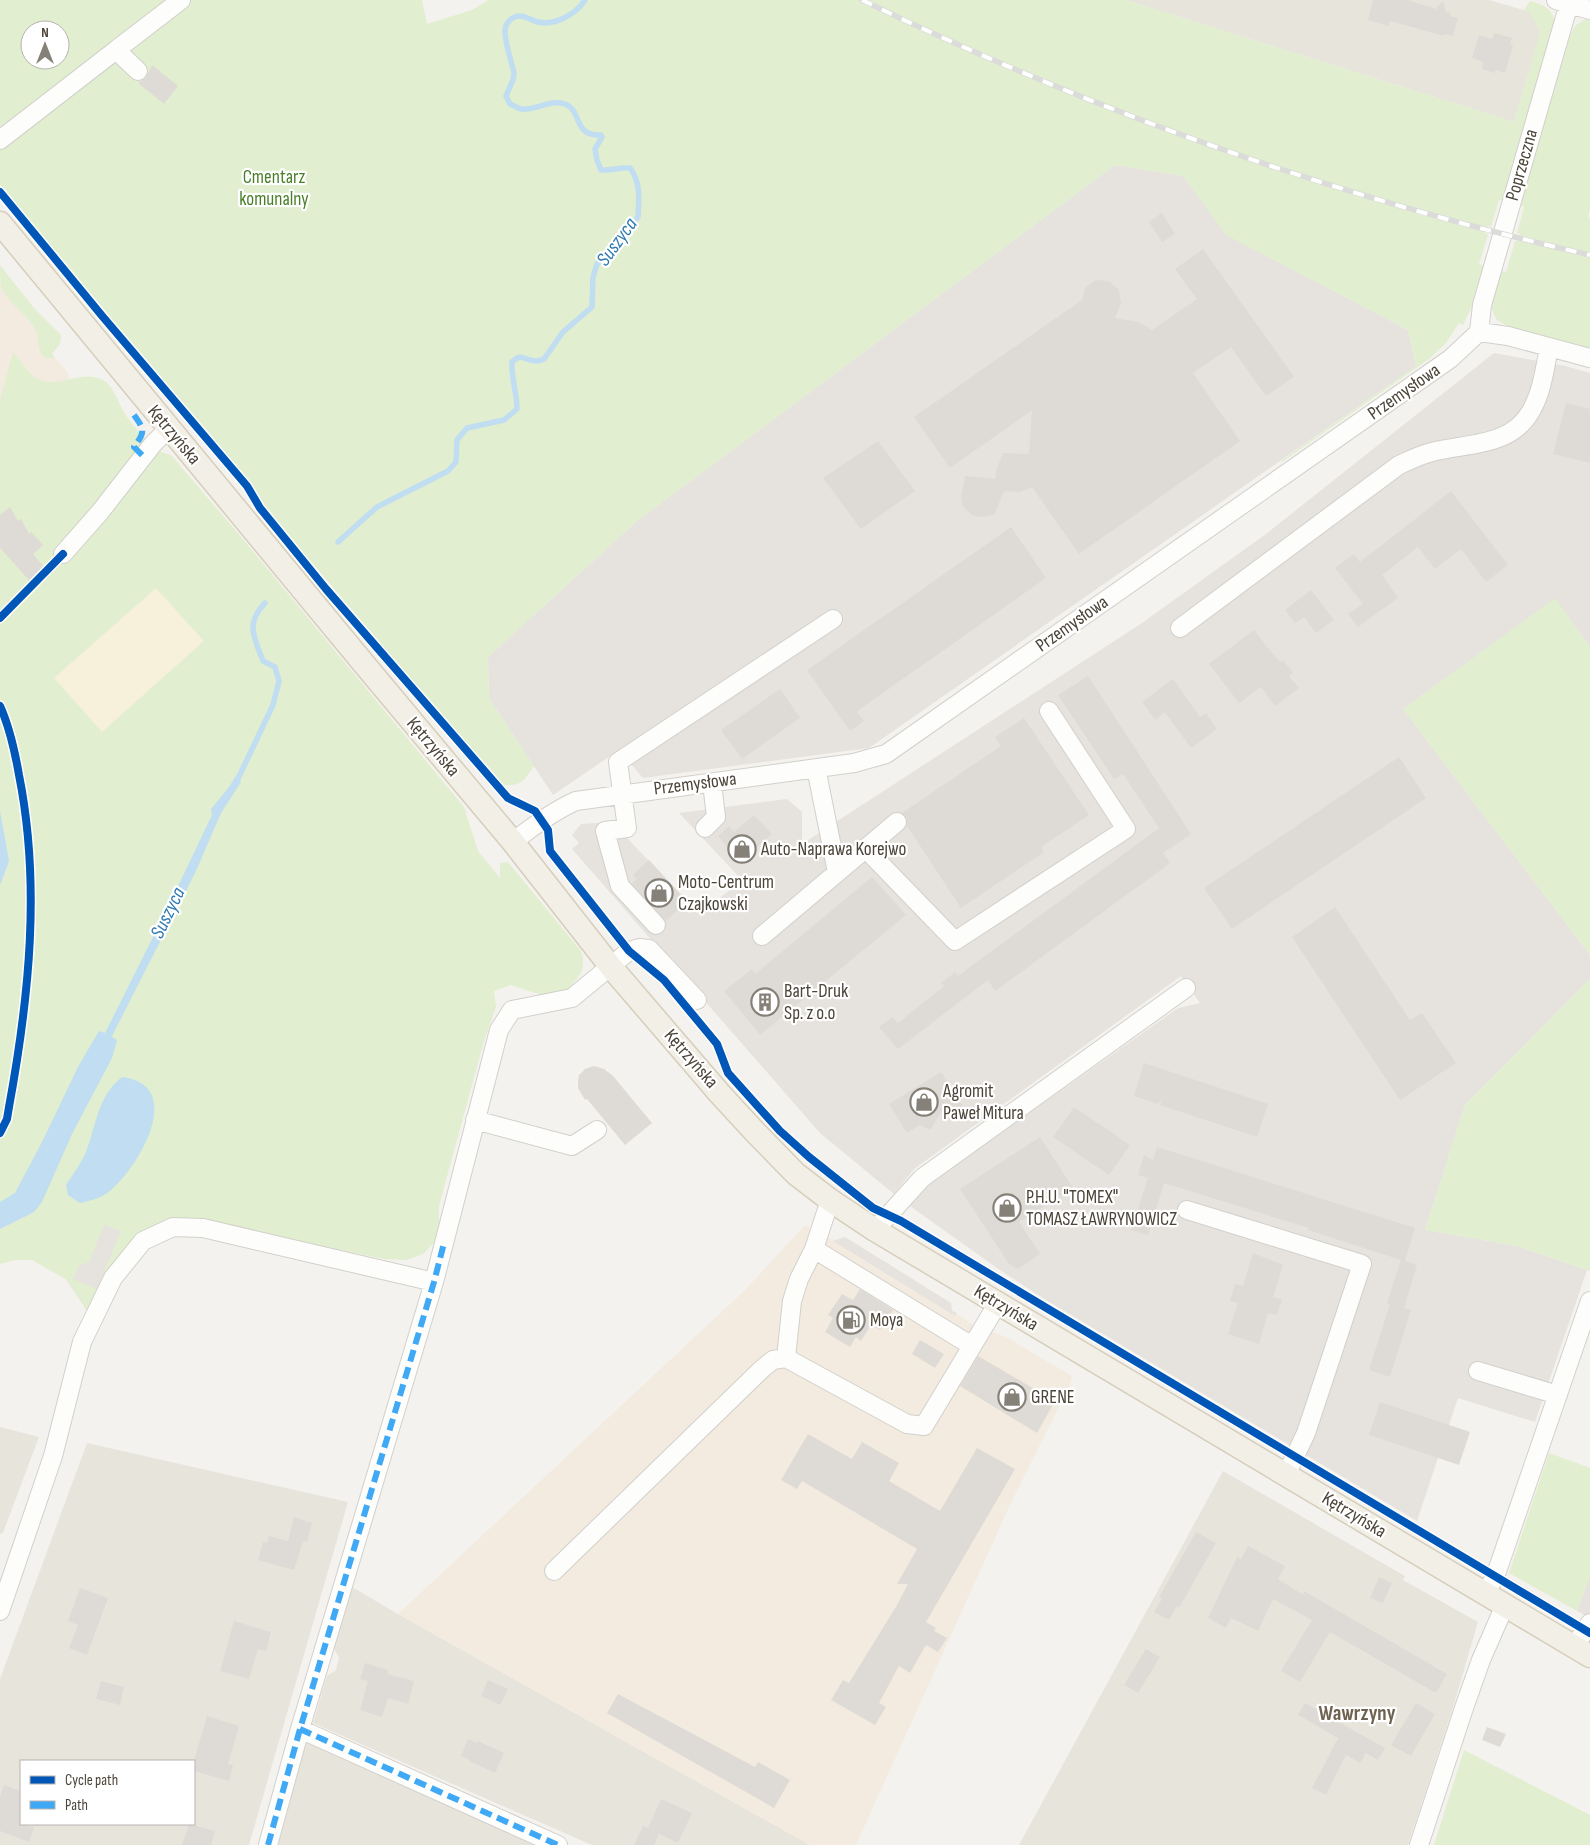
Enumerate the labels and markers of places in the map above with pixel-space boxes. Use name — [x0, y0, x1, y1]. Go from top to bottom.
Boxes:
shop icon: Auto-Naprawa Korejwo — [727, 834, 757, 864]
place label: Auto-Naprawa Korejwo — [760, 838, 906, 861]
place label: Moto-Centrum Czajkowski — [678, 871, 774, 916]
shop icon: Moto-Centrum Czajkowski — [644, 878, 674, 908]
place label: Bart-Druk Sp. z o.o — [784, 980, 849, 1025]
building icon: Bart-Druk Sp. z o.o — [750, 987, 780, 1017]
place label: Agromit Paweł Mitura — [942, 1080, 1024, 1125]
shop icon: Agromit Paweł Mitura — [909, 1087, 939, 1117]
place label: P.H.U. "TOMEX" TOMASZ ŁAWRYNOWICZ — [1026, 1186, 1177, 1231]
shop icon: P.H.U. "TOMEX" TOMASZ ŁAWRYNOWICZ — [992, 1193, 1022, 1223]
fuel station icon: Moya — [836, 1305, 866, 1335]
place label: Moya — [870, 1309, 903, 1332]
shop icon: GRENE — [997, 1382, 1027, 1412]
place label: GRENE — [1031, 1386, 1075, 1409]

